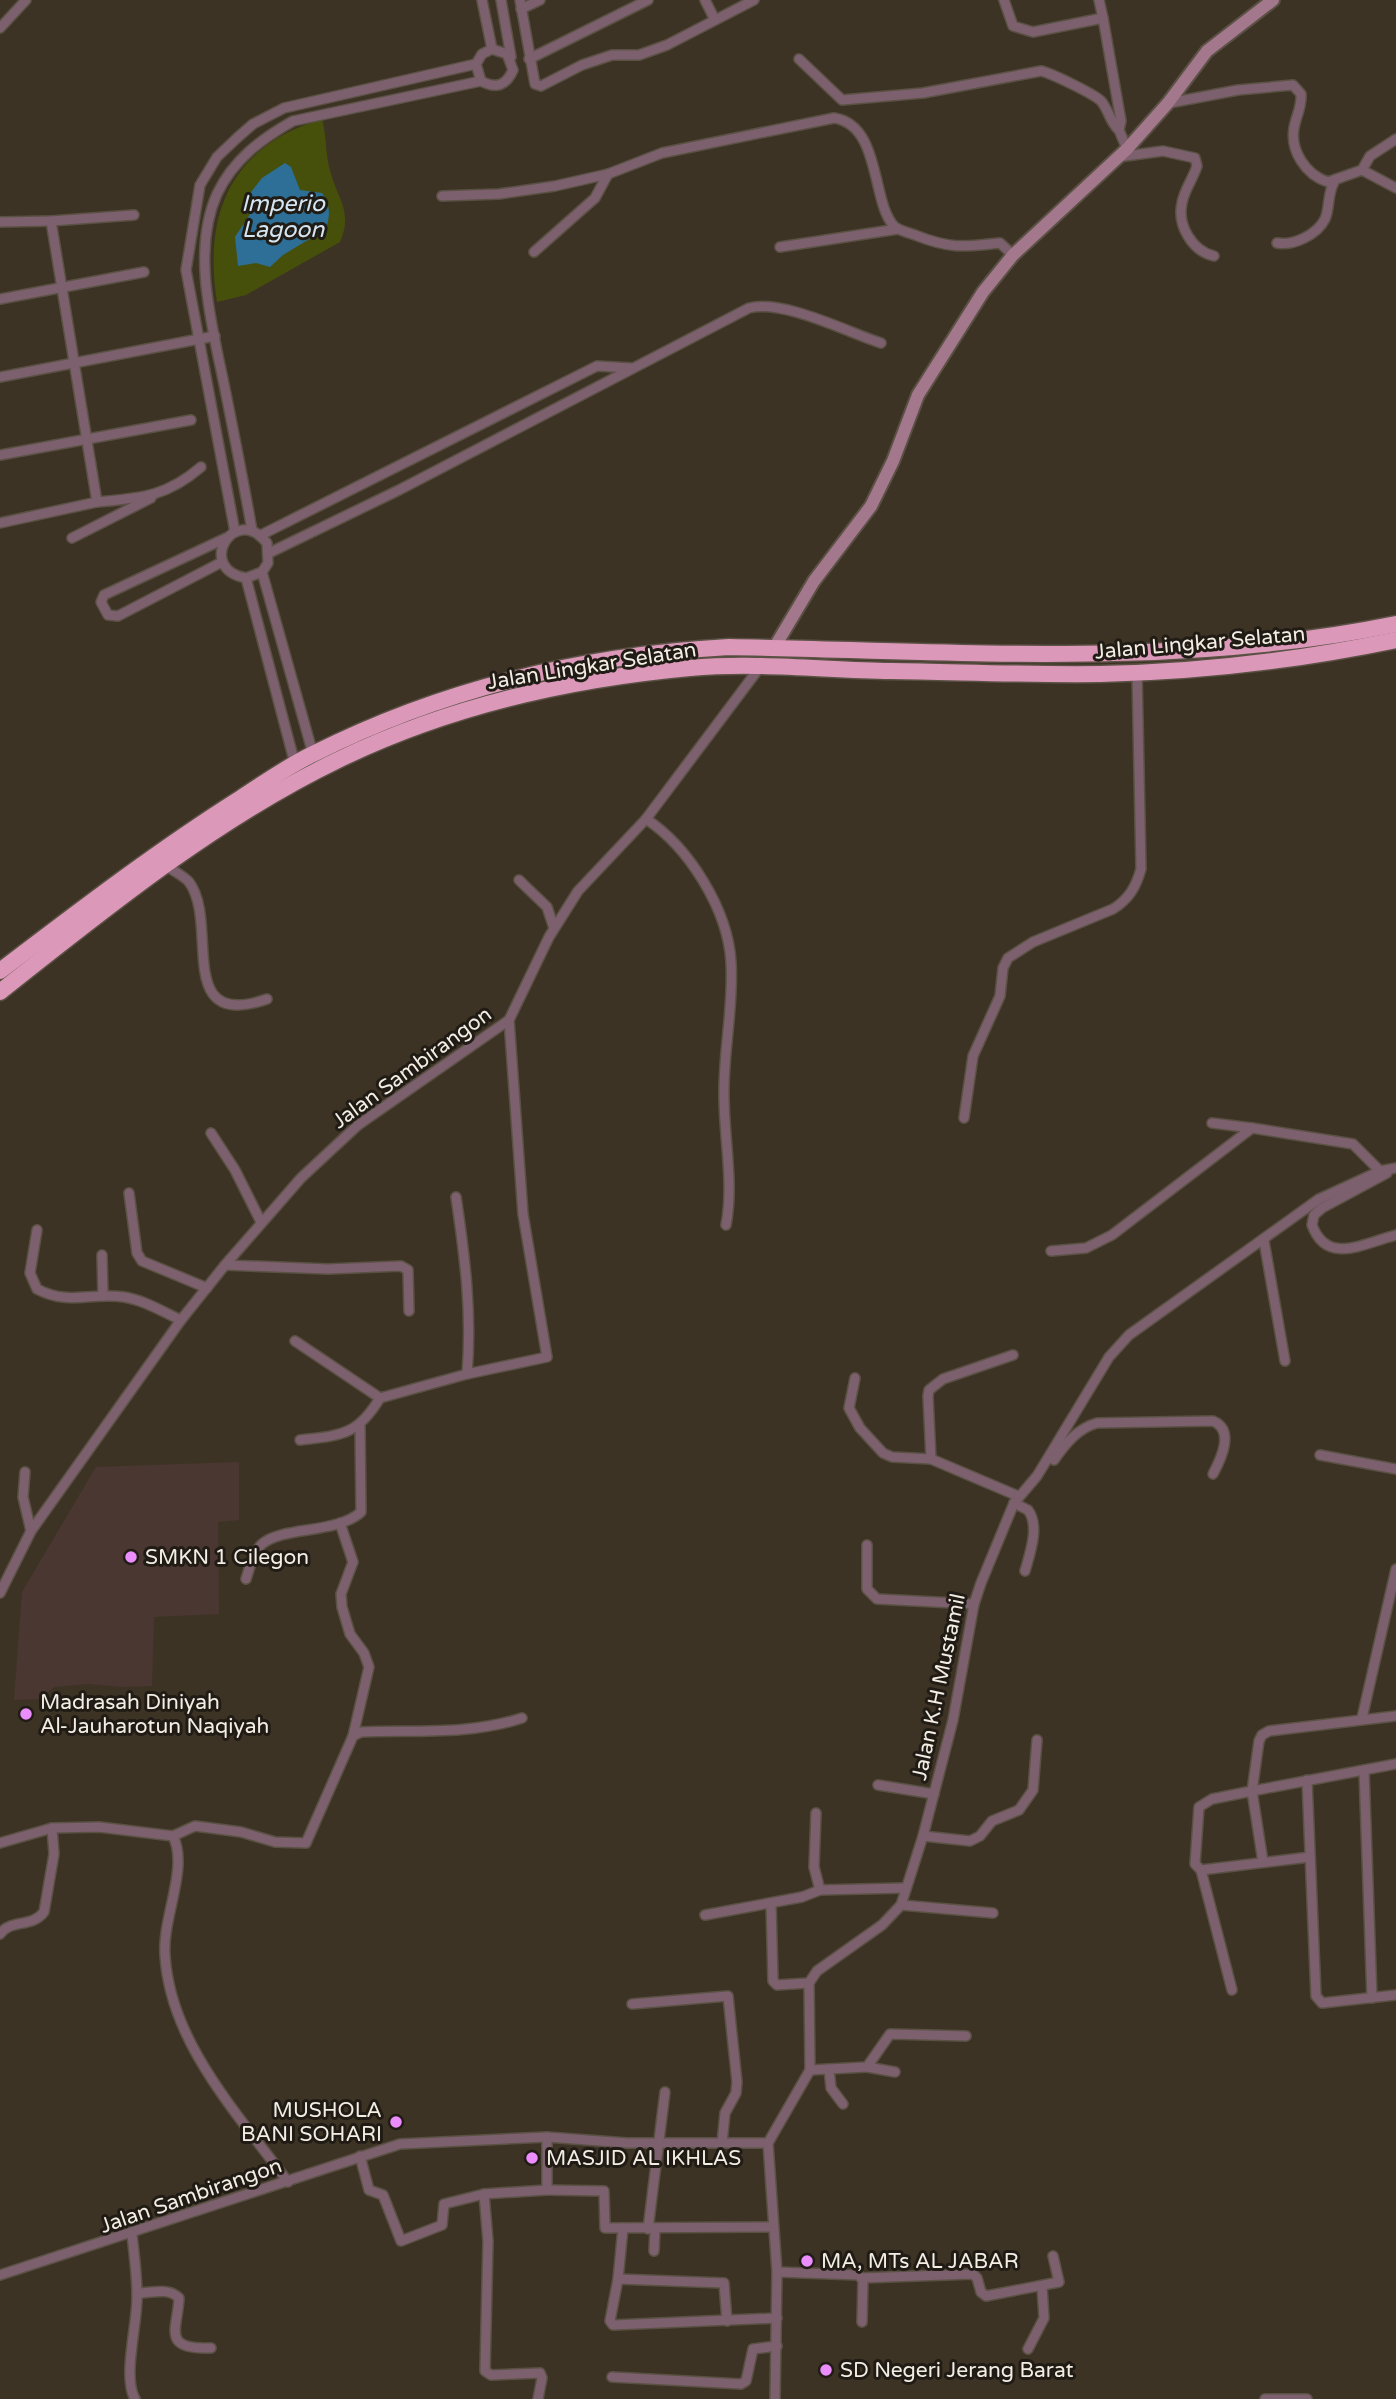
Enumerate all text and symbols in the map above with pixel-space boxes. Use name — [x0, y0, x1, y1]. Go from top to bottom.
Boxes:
water label: Imperio Lagoon — [241, 190, 326, 244]
street label: Jalan Lingkar Selatan — [1094, 621, 1306, 665]
street label: Jalan Lingkar Selatan — [486, 637, 698, 695]
street label: Jalan Sambirangon — [327, 1002, 497, 1134]
place label: SMKN 1 Cilegon — [145, 1545, 309, 1570]
marker: SMKN 1 Cilegon — [123, 1549, 139, 1565]
street label: Jalan K.H Mustamil — [907, 1591, 971, 1783]
place label: Madrasah Diniyah Al-Jauharotun Naqiyah — [40, 1690, 269, 1739]
marker: Madrasah Diniyah Al-Jauharotun Naqiyah — [18, 1706, 34, 1722]
place label: MUSHOLA BANI SOHARI — [241, 2098, 382, 2147]
marker: MUSHOLA BANI SOHARI — [388, 2114, 404, 2130]
place label: MASJID AL IKHLAS — [546, 2146, 741, 2171]
marker: MASJID AL IKHLAS — [524, 2150, 540, 2166]
street label: Jalan Sambirangon — [97, 2153, 285, 2239]
place label: MA, MTs AL JABAR — [821, 2249, 1019, 2274]
marker: MA, MTs AL JABAR — [799, 2253, 815, 2269]
place label: SD Negeri Jerang Barat — [840, 2358, 1073, 2383]
marker: SD Negeri Jerang Barat — [818, 2362, 834, 2378]

